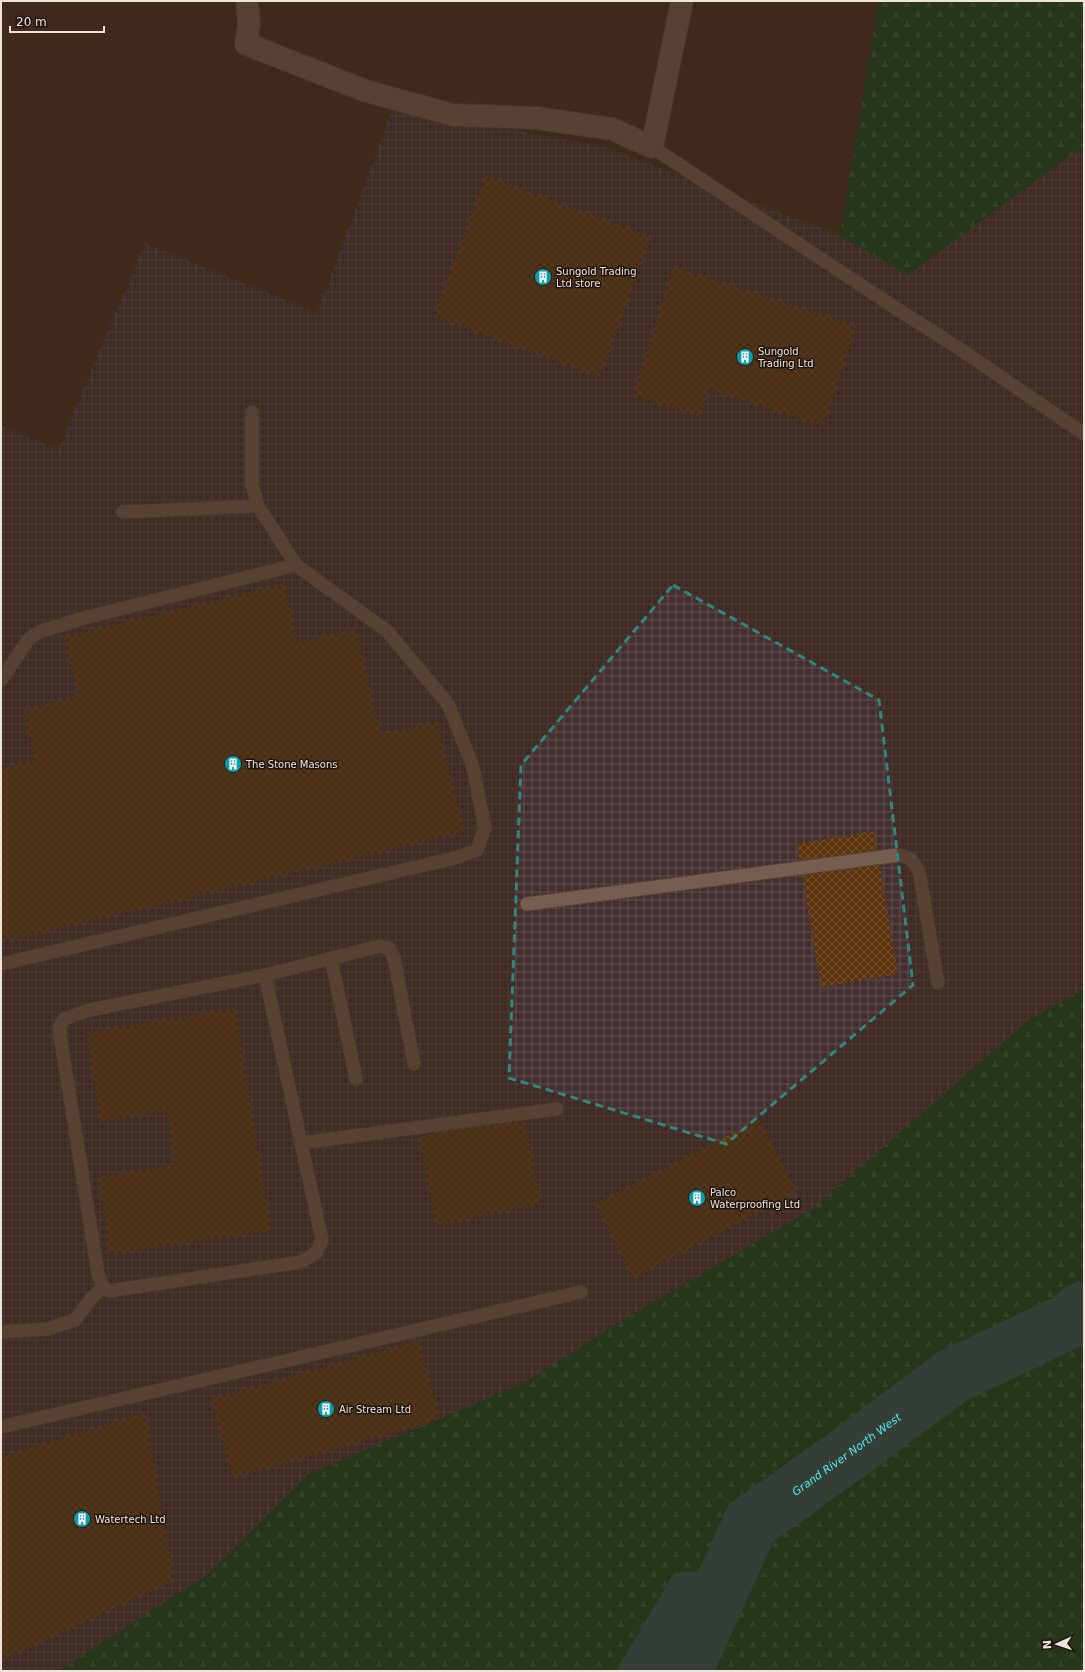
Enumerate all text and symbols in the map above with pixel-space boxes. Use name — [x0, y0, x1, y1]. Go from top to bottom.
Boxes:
scale bar — [10, 8, 104, 34]
text: 20 m — [16, 15, 47, 29]
place label: Sungold Trading Ltd store — [556, 266, 636, 289]
building icon: Sungold Trading Ltd store — [533, 267, 553, 287]
place label: Sungold Trading Ltd — [757, 346, 814, 369]
building icon: Sungold Trading Ltd — [735, 347, 755, 367]
building icon: The Stone Masons — [223, 754, 243, 774]
place label: The Stone Masons — [245, 759, 337, 770]
place label: Palco Waterproofing Ltd — [710, 1187, 800, 1210]
building icon: Palco Waterproofing Ltd — [687, 1188, 707, 1208]
building icon: Air Stream Ltd — [316, 1399, 336, 1419]
place label: Air Stream Ltd — [339, 1404, 411, 1415]
water label: Grand River North West — [790, 1410, 904, 1499]
building icon: Watertech Ltd — [72, 1509, 92, 1529]
place label: Watertech Ltd — [95, 1514, 166, 1525]
north arrow — [1037, 1624, 1077, 1664]
text: N — [1041, 1640, 1054, 1649]

